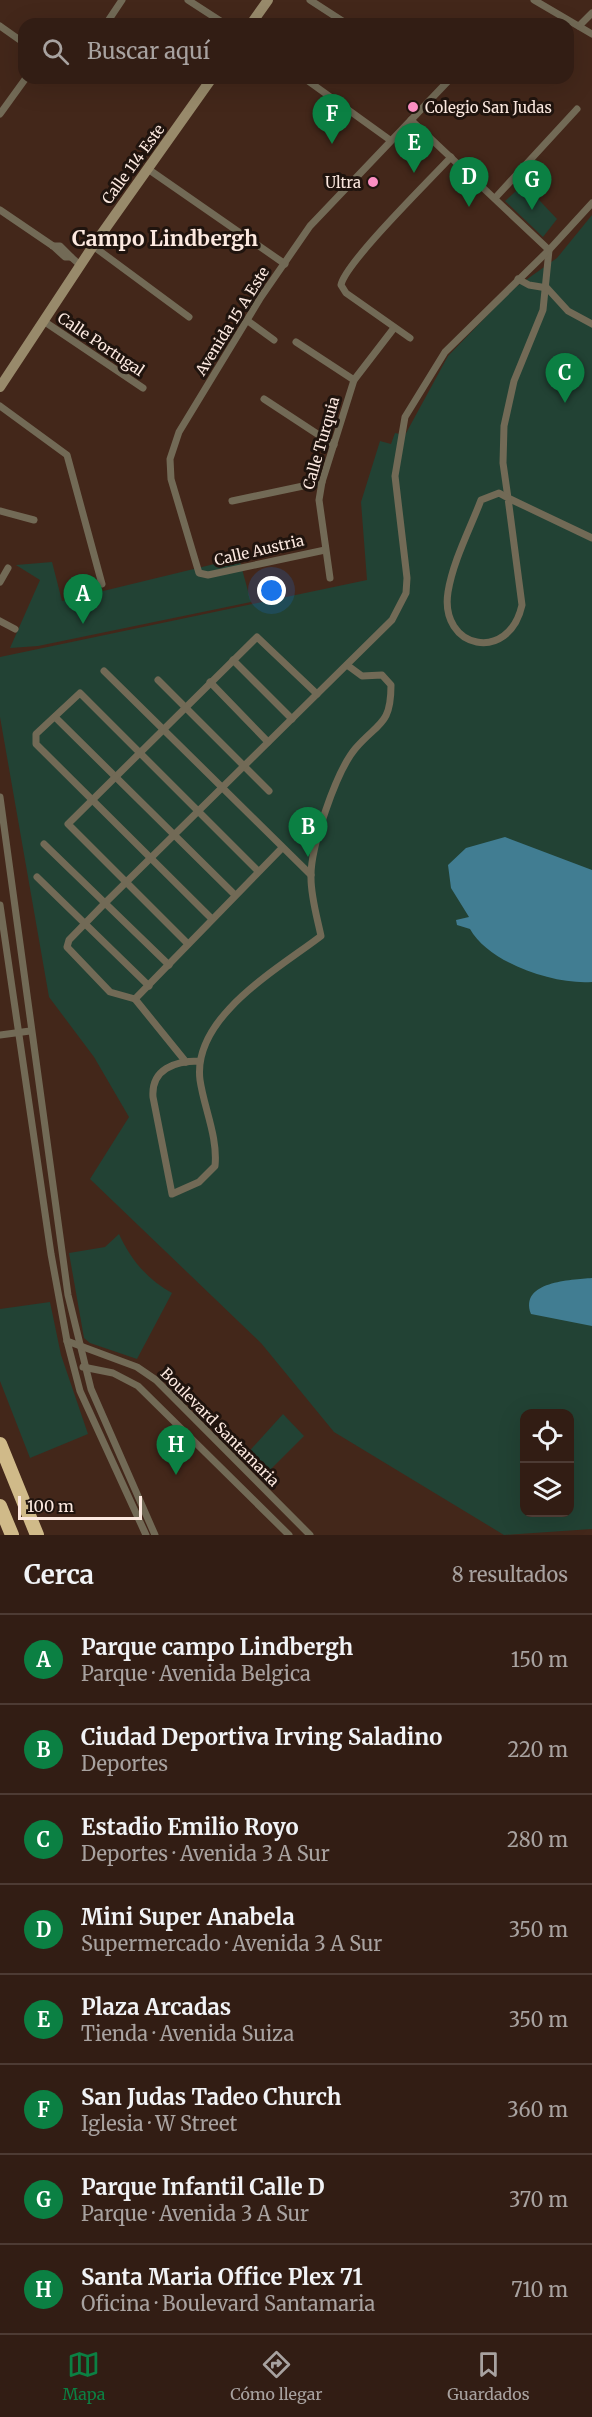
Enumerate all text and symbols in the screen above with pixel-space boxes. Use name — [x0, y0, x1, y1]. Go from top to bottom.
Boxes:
search box — [18, 18, 574, 84]
icon: search — [39, 35, 72, 68]
text: Buscar aquí — [87, 37, 210, 65]
pin: F — [312, 94, 352, 144]
place label: Colegio San Judas — [425, 98, 552, 117]
marker: Colegio San Judas — [406, 100, 420, 114]
street label: Calle 114 Este — [98, 120, 168, 208]
pin: E — [394, 124, 434, 173]
pin: D — [450, 158, 488, 207]
pin: G — [512, 160, 552, 210]
place label: Ultra — [325, 173, 361, 192]
marker: Ultra — [366, 175, 380, 189]
district label: Campo Lindbergh — [72, 225, 258, 252]
street label: Avenida 15 A Este — [190, 263, 273, 380]
street label: Calle Portugal — [54, 308, 148, 380]
pin: C — [546, 354, 584, 403]
street label: Calle Turquia — [299, 394, 343, 492]
street label: Calle Austria — [212, 530, 306, 570]
pin: A — [64, 574, 103, 624]
your location — [257, 576, 286, 605]
pin: B — [288, 808, 328, 857]
street label: Boulevard Santamaria — [157, 1364, 283, 1490]
map controls — [520, 1409, 574, 1517]
button: locate — [520, 1409, 574, 1463]
pin: H — [156, 1426, 195, 1475]
button: layers — [520, 1463, 574, 1517]
scale bar — [18, 1493, 142, 1520]
text: 100 m — [27, 1496, 74, 1516]
text: Cerca — [24, 1558, 94, 1591]
text: 8 resultados — [452, 1562, 568, 1587]
text: Parque campo Lindbergh — [81, 1633, 353, 1661]
text: A — [36, 1647, 51, 1672]
text: 150 m — [511, 1647, 568, 1672]
text: Parque · Avenida Belgica — [81, 1661, 311, 1686]
text: Ciudad Deportiva Irving Saladino — [81, 1723, 442, 1751]
text: B — [37, 1737, 50, 1762]
text: 220 m — [508, 1737, 568, 1762]
text: Deportes — [81, 1751, 168, 1776]
text: Estadio Emilio Royo — [81, 1813, 299, 1841]
text: C — [37, 1827, 50, 1852]
text: 280 m — [507, 1827, 568, 1852]
text: Deportes · Avenida 3 A Sur — [81, 1841, 330, 1866]
text: Mini Super Anabela — [81, 1903, 295, 1931]
text: D — [36, 1917, 51, 1942]
text: 350 m — [509, 1917, 568, 1942]
text: Supermercado · Avenida 3 A Sur — [81, 1931, 382, 1956]
text: Plaza Arcadas — [81, 1993, 231, 2021]
text: E — [37, 2007, 50, 2032]
text: 350 m — [509, 2007, 568, 2032]
text: Tienda · Avenida Suiza — [81, 2021, 294, 2046]
text: San Judas Tadeo Church — [81, 2083, 342, 2111]
text: F — [37, 2097, 50, 2122]
text: 360 m — [507, 2097, 568, 2122]
text: Iglesia · W Street — [81, 2111, 237, 2136]
text: Parque Infantil Calle D — [81, 2173, 325, 2201]
text: G — [36, 2187, 51, 2212]
text: 370 m — [509, 2187, 568, 2212]
text: Parque · Avenida 3 A Sur — [81, 2201, 309, 2226]
text: Santa Maria Office Plex 71 — [81, 2263, 363, 2291]
text: H — [35, 2277, 52, 2302]
text: 710 m — [511, 2277, 568, 2302]
text: Oficina · Boulevard Santamaria — [81, 2291, 375, 2316]
tab: Mapa — [62, 2348, 105, 2404]
tab: Cómo llegar — [230, 2348, 322, 2404]
tab: Guardados — [447, 2348, 530, 2404]

